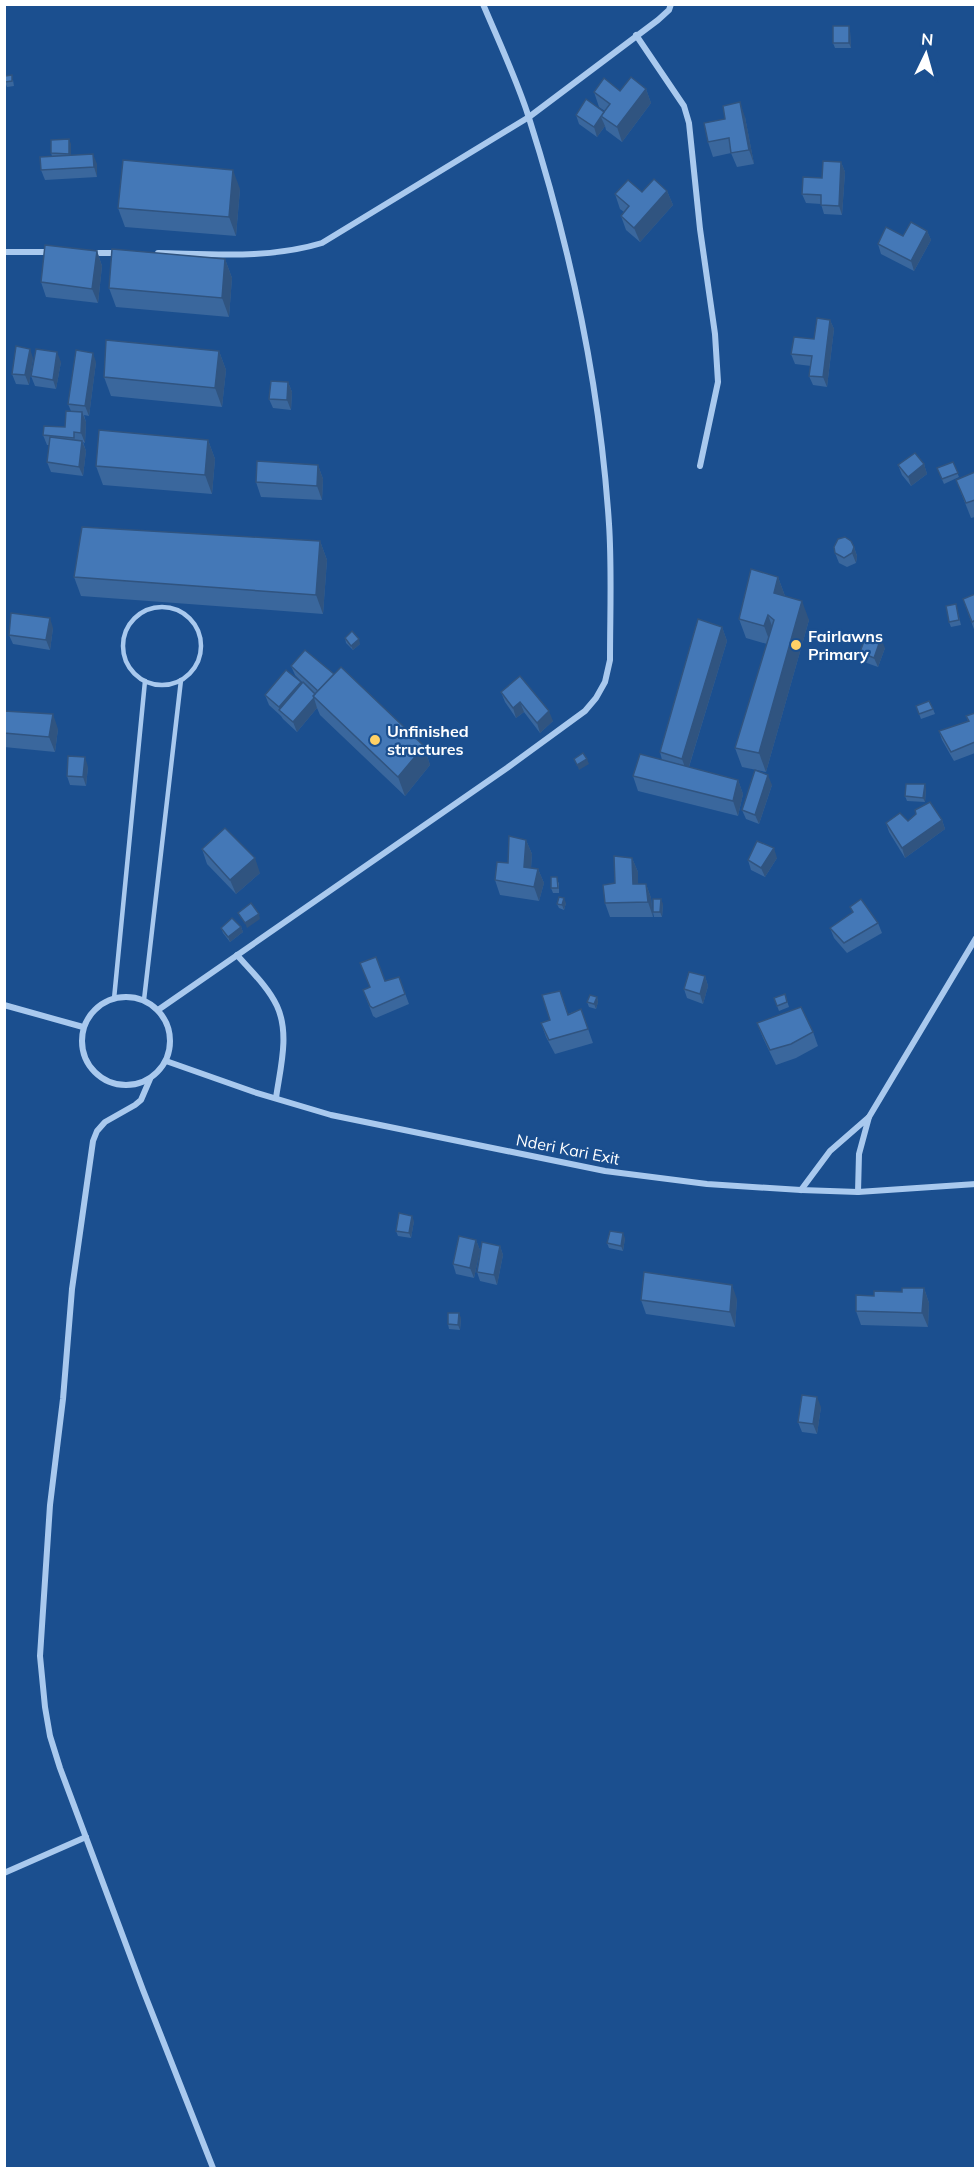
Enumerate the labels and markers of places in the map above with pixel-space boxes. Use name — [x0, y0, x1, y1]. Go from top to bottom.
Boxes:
place label: Fairlawns Primary — [808, 626, 883, 664]
marker: Fairlawns Primary — [789, 638, 803, 652]
place label: Unfinished structures — [387, 721, 469, 759]
marker: Unfinished structures — [368, 733, 382, 747]

